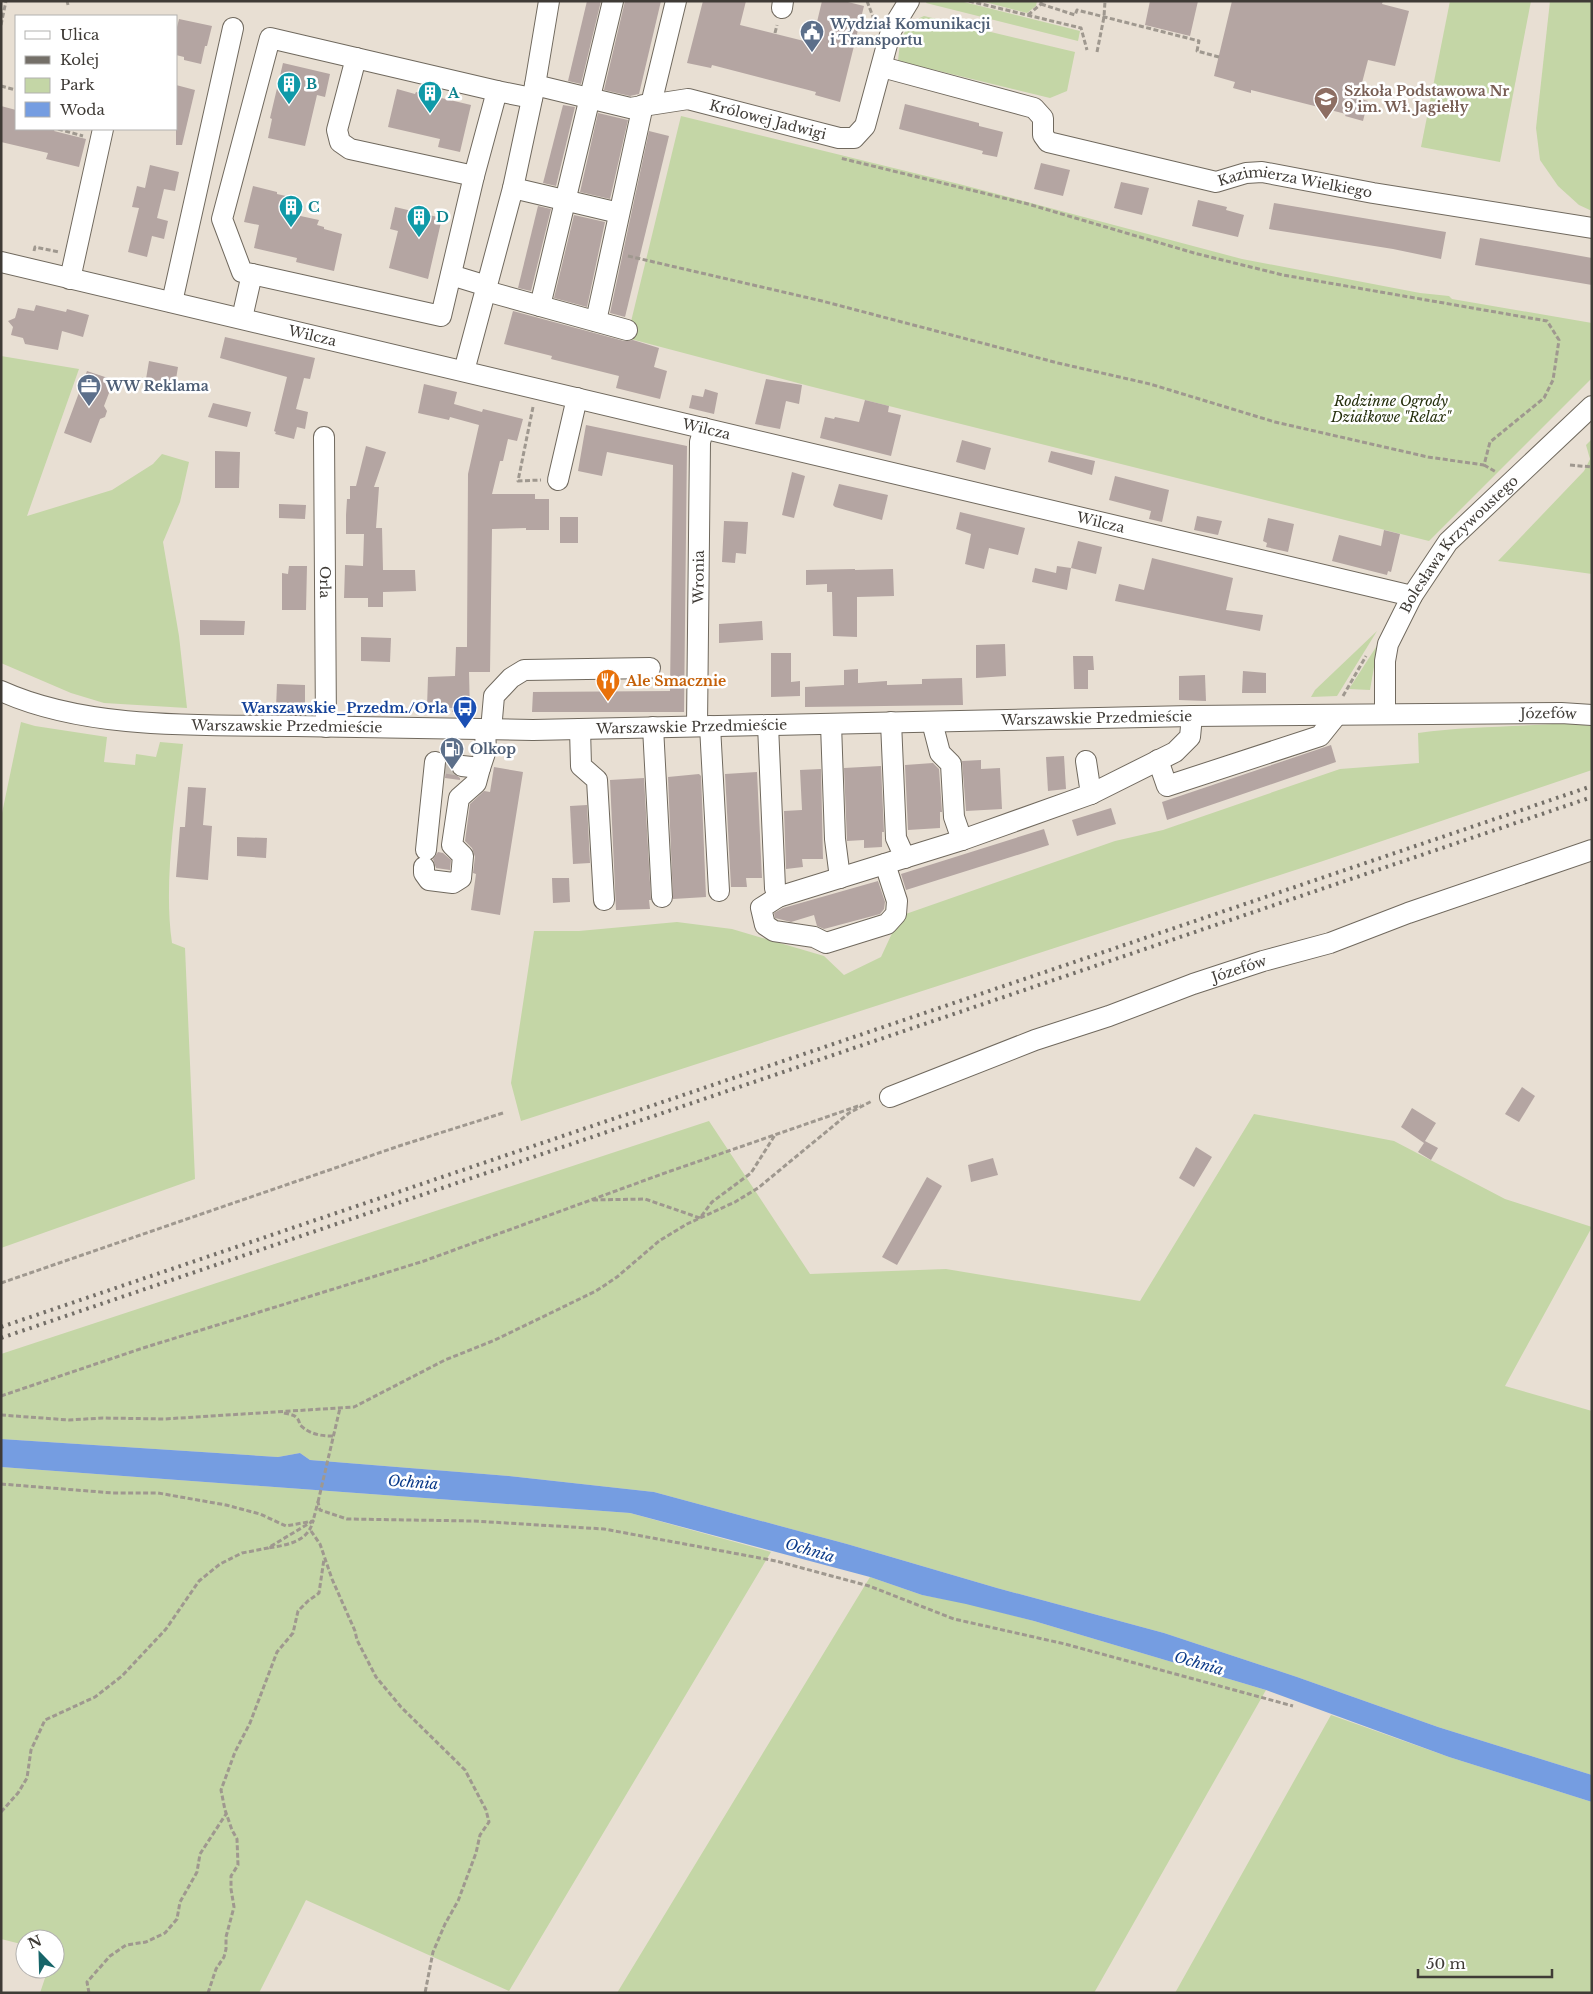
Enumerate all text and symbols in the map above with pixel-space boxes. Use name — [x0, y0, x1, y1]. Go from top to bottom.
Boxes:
legend — [15, 15, 178, 130]
place label: Wydział Komunikacji i Transportu — [829, 15, 991, 49]
public building icon: Wydział Komunikacji i Transportu — [799, 19, 825, 53]
text: Ulica — [60, 25, 100, 44]
text: Kolej — [60, 50, 99, 69]
building icon: B — [276, 71, 302, 105]
text: Park — [60, 75, 96, 94]
place label: B — [306, 75, 317, 93]
building icon: A — [417, 80, 443, 114]
place label: Szkoła Podstawowa Nr 9 im. Wł. Jagiełły — [1344, 82, 1509, 116]
place label: A — [447, 84, 460, 102]
school or university icon: Szkoła Podstawowa Nr 9 im. Wł. Jagiełły — [1313, 86, 1339, 120]
street label: Królowej Jadwigi — [708, 96, 829, 143]
text: Woda — [59, 100, 105, 119]
street label: Kazimierza Wielkiego — [1215, 163, 1374, 202]
building icon: C — [278, 194, 304, 228]
place label: C — [308, 198, 320, 216]
building icon: D — [406, 204, 432, 238]
place label: D — [436, 208, 449, 226]
street label: Wilcza — [286, 321, 338, 350]
office icon: WW Reklama — [76, 373, 102, 407]
place label: WW Reklama — [105, 377, 209, 395]
park label: Rodzinne Ogrody Działkowe "Relax" — [1330, 392, 1452, 426]
street label: Wilcza — [680, 414, 733, 443]
street label: Bolesława Krzywoustego — [1396, 471, 1522, 616]
street label: Wilcza — [1074, 508, 1127, 537]
street label: Wronia — [689, 550, 708, 605]
street label: Orla — [316, 566, 334, 598]
restaurant icon: Ale Smacznie — [595, 668, 621, 702]
place label: Ale Smacznie — [625, 672, 726, 690]
bus stop icon: Warszawskie_Przedm./Orla — [452, 695, 478, 729]
place label: Warszawskie_Przedm./Orla — [240, 699, 448, 717]
street label: Józefów — [1518, 704, 1577, 723]
street label: Warszawskie Przedmieście — [1000, 707, 1192, 729]
street label: Warszawskie Przedmieście — [190, 716, 383, 736]
street label: Warszawskie Przedmieście — [595, 716, 787, 738]
fuel station icon: Olkop — [439, 736, 465, 770]
place label: Olkop — [470, 740, 516, 758]
street label: Józefów — [1208, 951, 1269, 987]
water label: Ochnia — [387, 1471, 439, 1493]
water label: Ochnia — [783, 1534, 837, 1566]
water label: Ochnia — [1172, 1647, 1226, 1679]
north arrow — [15, 1929, 65, 1979]
text: N — [25, 1931, 44, 1953]
scale bar — [1418, 1946, 1552, 1978]
text: 50 m — [1426, 1954, 1466, 1973]

